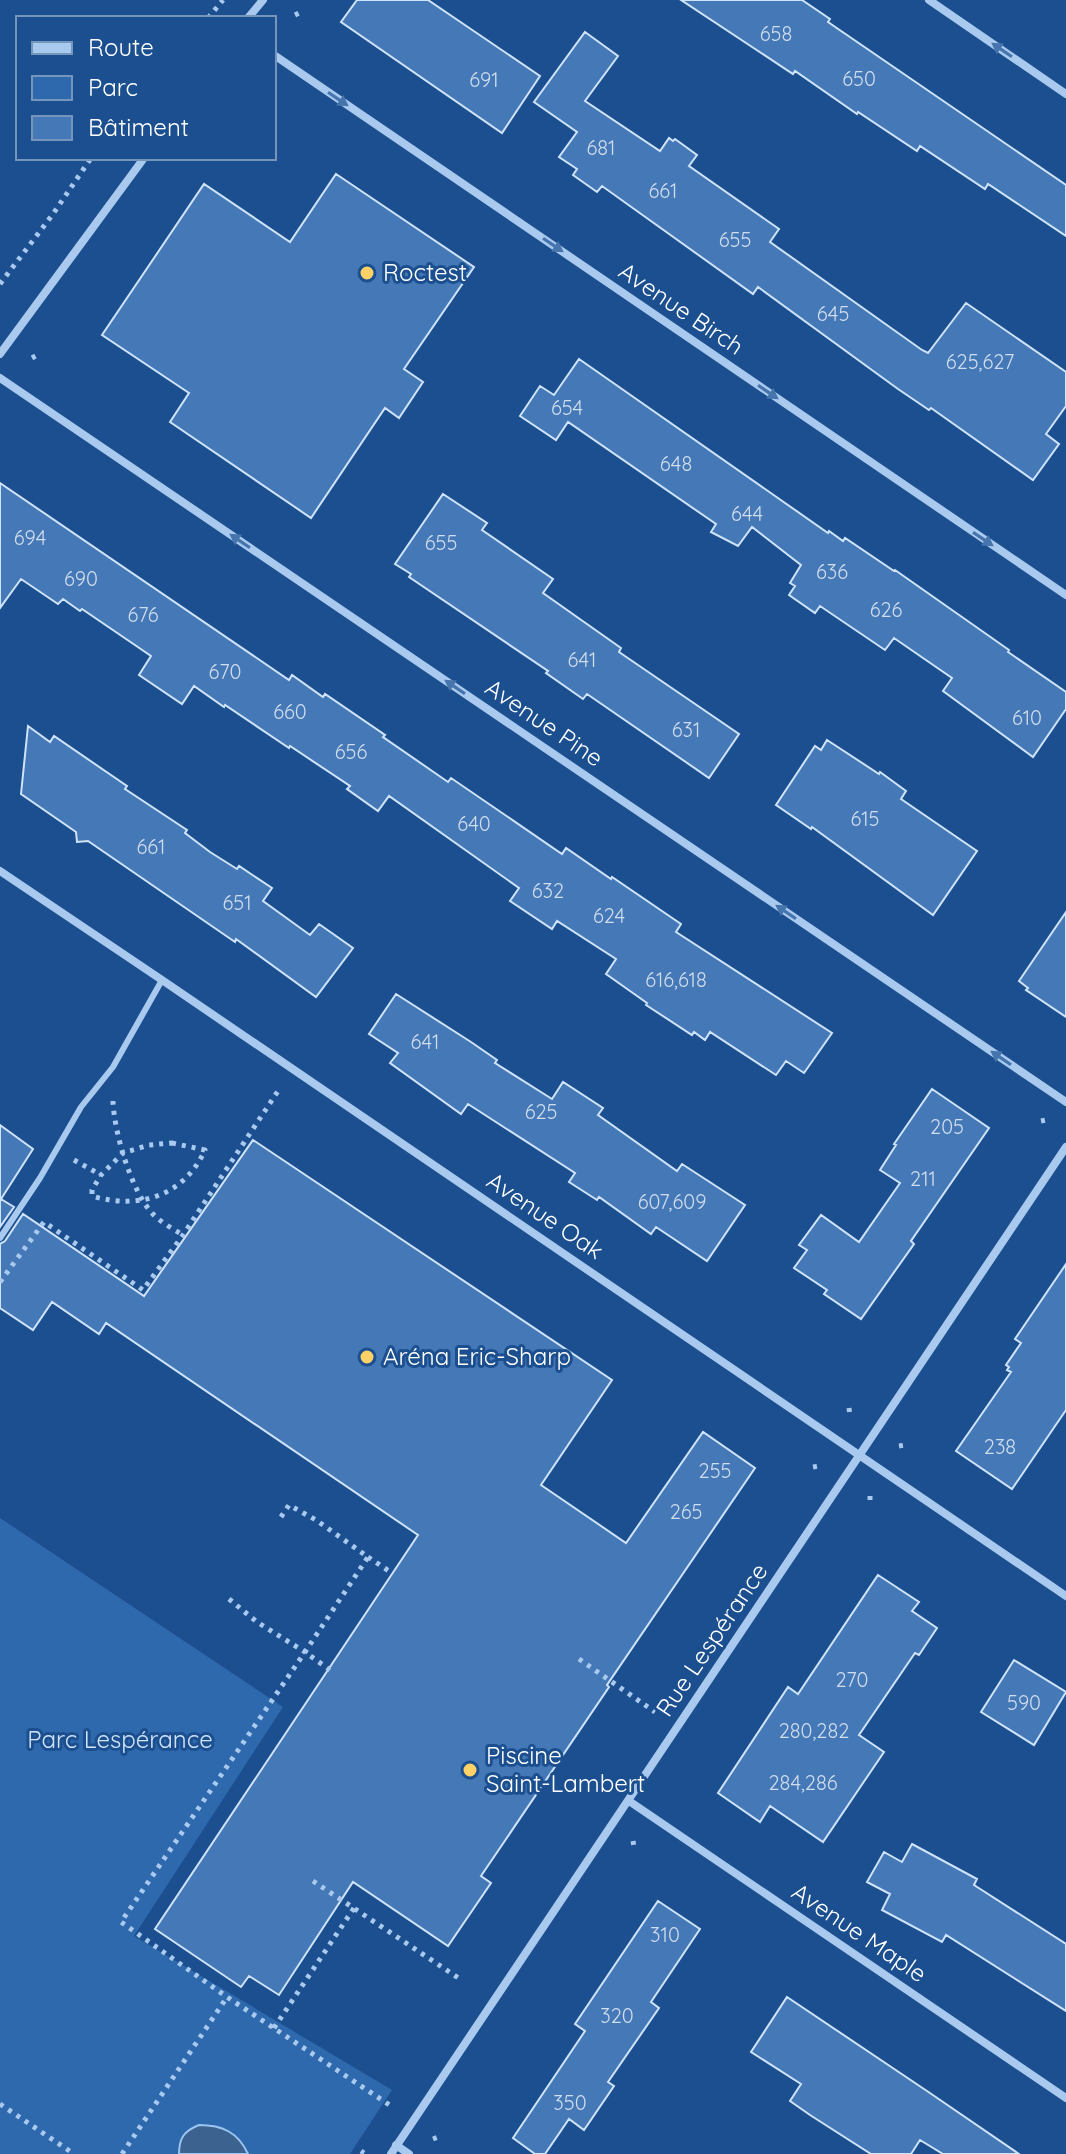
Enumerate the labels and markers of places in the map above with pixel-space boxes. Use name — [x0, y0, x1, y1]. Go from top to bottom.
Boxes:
place label: Roctest — [383, 257, 467, 287]
marker: Roctest — [358, 264, 376, 282]
place label: Aréna Eric-Sharp — [383, 1341, 571, 1371]
marker: Aréna Eric-Sharp — [358, 1348, 376, 1366]
place label: Piscine Saint-Lambert — [486, 1740, 645, 1798]
marker: Piscine Saint-Lambert — [461, 1761, 479, 1779]

